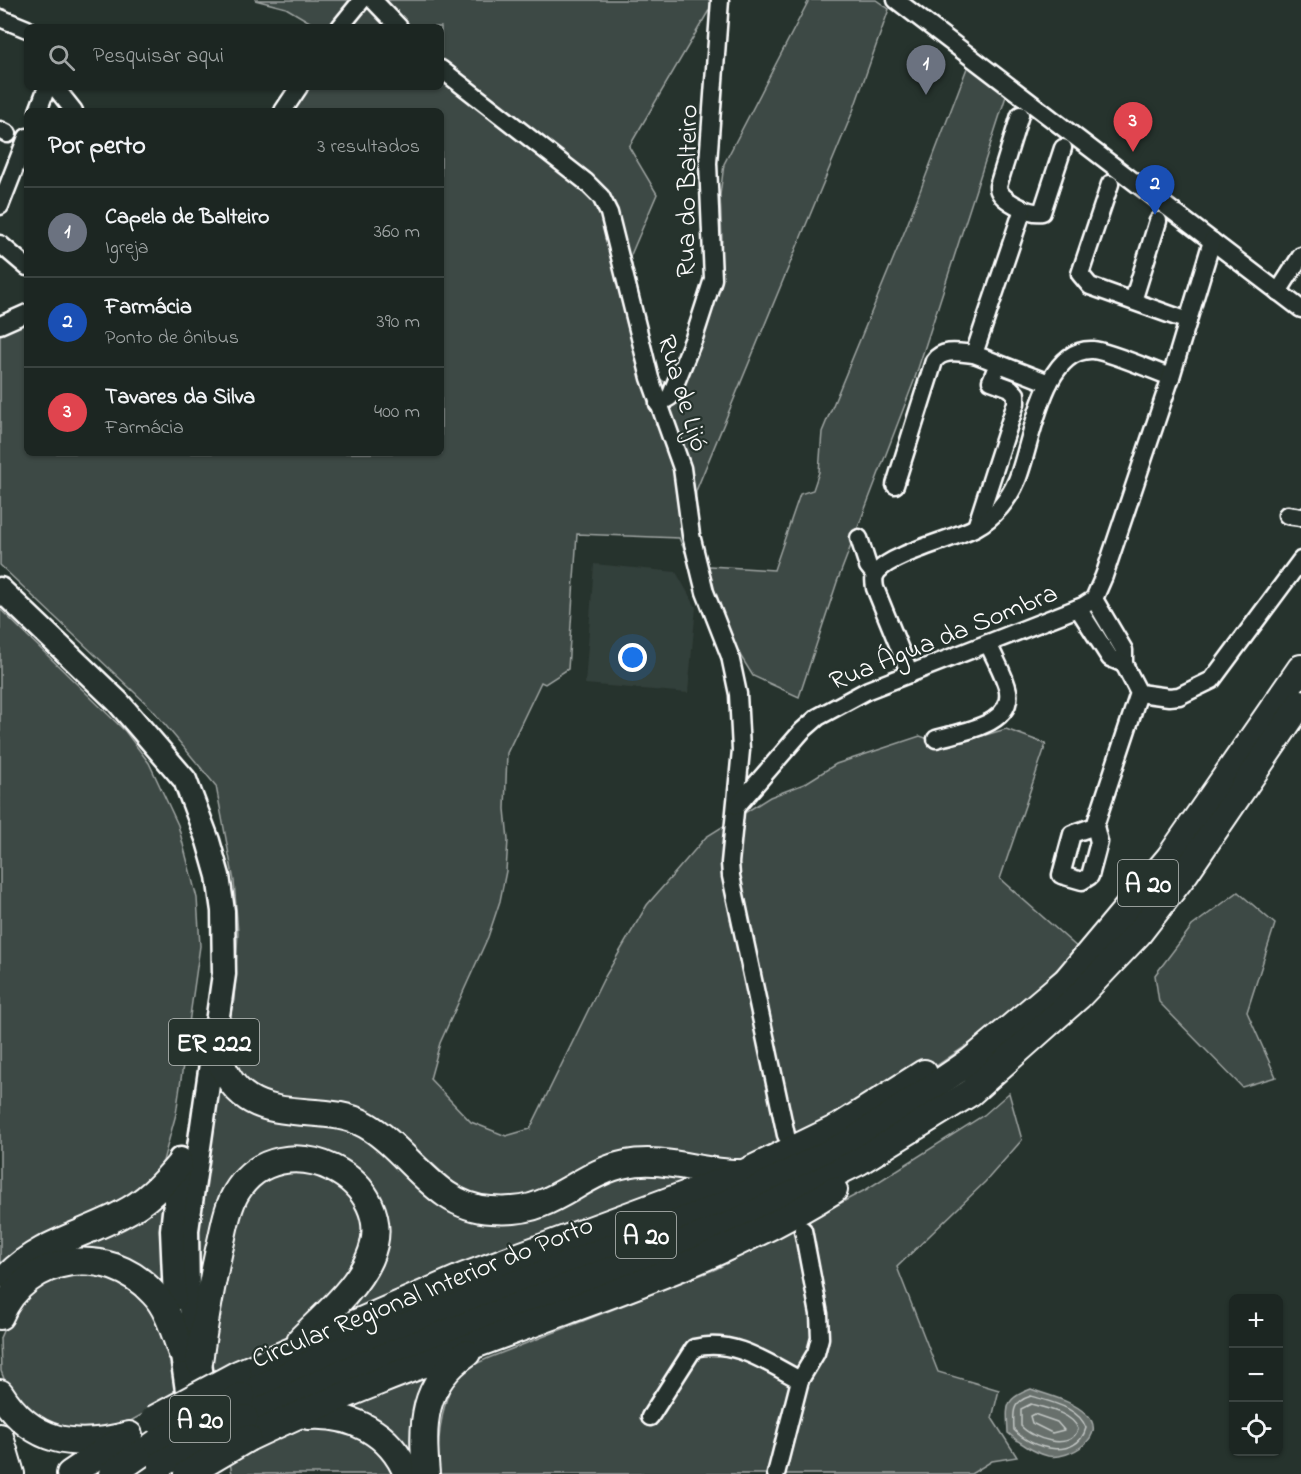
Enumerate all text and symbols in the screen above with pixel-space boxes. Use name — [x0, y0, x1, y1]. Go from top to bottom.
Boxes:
search box — [24, 24, 444, 90]
icon: search — [45, 41, 78, 74]
text: Pesquisar aqui — [93, 41, 224, 73]
pin: 1 — [906, 46, 946, 95]
pin: 3 — [1114, 102, 1152, 152]
street label: Rua do Balteiro — [667, 104, 710, 278]
text: Por perto — [48, 128, 146, 166]
text: 3 resultados — [317, 133, 420, 162]
pin: 2 — [1136, 166, 1174, 215]
text: Capela de Balteiro — [105, 202, 269, 234]
text: 1 — [64, 218, 71, 247]
text: 360 m — [374, 218, 420, 247]
text: Igreja — [105, 234, 149, 263]
text: Farmácia — [105, 292, 192, 324]
text: 2 — [63, 308, 72, 337]
text: 390 m — [377, 308, 420, 337]
text: Ponto de ônibus — [105, 324, 239, 353]
street label: Rua de Lijó — [645, 331, 718, 457]
text: Tavares da Silva — [105, 382, 255, 414]
text: 3 — [63, 398, 72, 427]
text: 400 m — [374, 398, 420, 427]
text: Farmácia — [105, 414, 184, 443]
street label: Rua Água da Sombra — [824, 575, 1064, 702]
your location — [618, 643, 647, 672]
road number: A 20 — [1118, 860, 1178, 906]
road number: ER 222 — [169, 1019, 259, 1065]
street label: Circular Regional Interior do Porto — [246, 1207, 600, 1380]
road number: A 20 — [616, 1212, 676, 1258]
map controls — [1229, 1294, 1283, 1456]
button: + — [1229, 1294, 1283, 1348]
button: − — [1229, 1348, 1283, 1402]
road number: A 20 — [170, 1396, 230, 1442]
button: locate — [1229, 1402, 1283, 1456]

